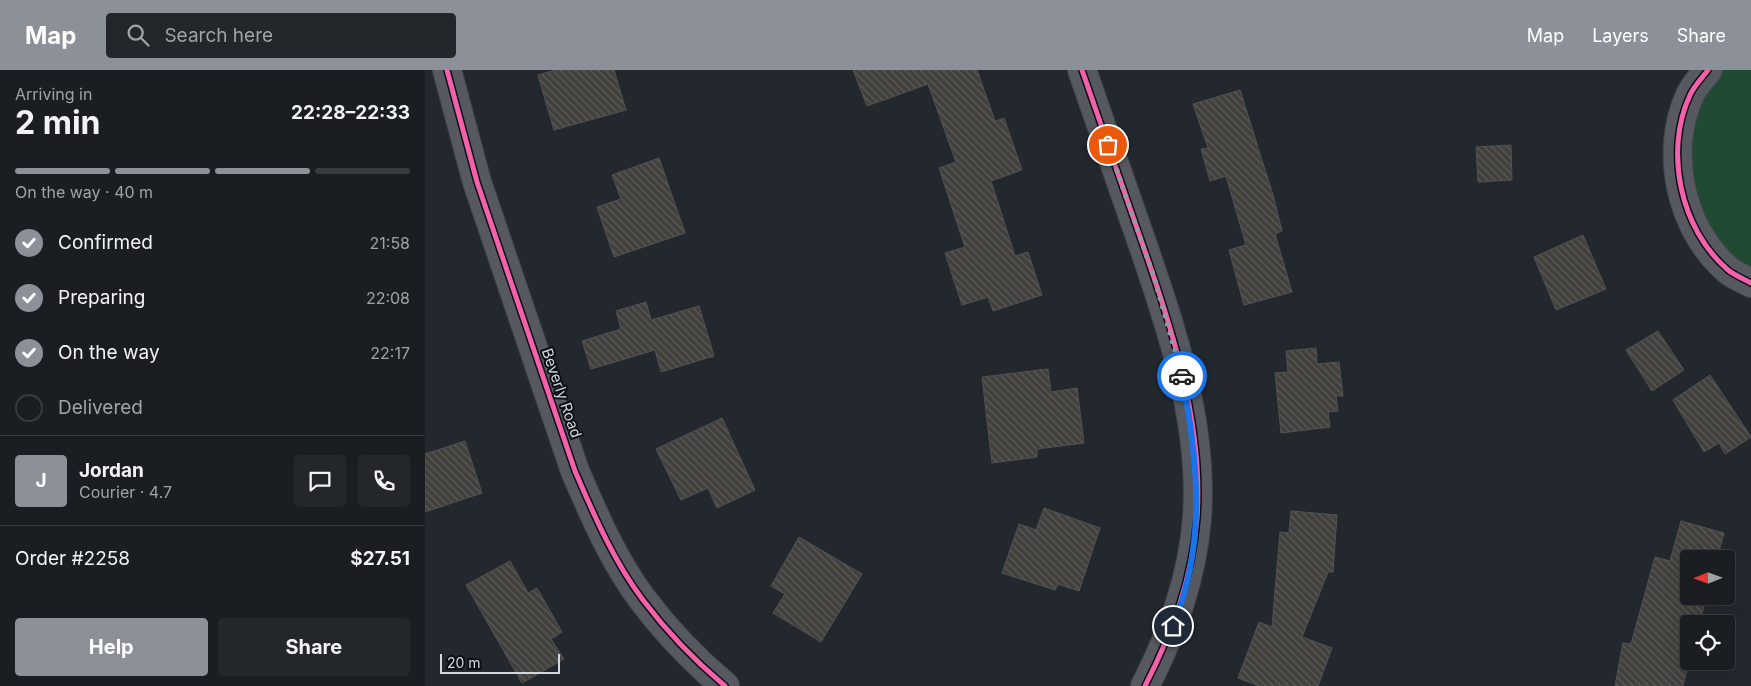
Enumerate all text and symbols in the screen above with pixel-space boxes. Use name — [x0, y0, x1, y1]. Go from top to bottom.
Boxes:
search box — [106, 13, 456, 58]
text: Map — [25, 21, 76, 50]
icon: search — [124, 21, 152, 49]
text: Search here — [164, 24, 273, 47]
text: Map — [1527, 25, 1564, 46]
text: Layers — [1592, 25, 1649, 46]
text: Share — [1677, 25, 1726, 46]
text: Arriving in — [15, 84, 92, 104]
text: 22:28–22:33 — [291, 101, 410, 124]
text: 2 min — [15, 103, 101, 142]
pin — [1087, 124, 1129, 166]
icon: bag — [1094, 131, 1122, 159]
text: On the way · 40 m — [15, 182, 153, 202]
icon: check — [15, 229, 43, 257]
text: Confirmed — [58, 231, 153, 254]
text: 21:58 — [370, 233, 410, 253]
icon: check — [15, 284, 43, 312]
text: Preparing — [58, 286, 145, 309]
text: 22:08 — [366, 288, 410, 308]
icon: check — [15, 339, 43, 367]
text: On the way — [58, 341, 160, 364]
text: 22:17 — [370, 343, 410, 363]
street label: Beverly Road — [538, 346, 586, 440]
courier — [1157, 351, 1207, 401]
icon: car — [1168, 362, 1196, 390]
text: Delivered — [58, 396, 143, 419]
button: chat — [294, 455, 346, 507]
button: phone — [358, 455, 410, 507]
text: Jordan — [79, 459, 144, 482]
text: J — [35, 469, 47, 492]
text: Courier · 4.7 — [79, 482, 172, 502]
text: Order #2258 — [15, 547, 130, 570]
text: $27.51 — [350, 547, 410, 570]
north arrow — [1680, 550, 1735, 605]
map controls — [1680, 550, 1735, 670]
pin — [1152, 605, 1194, 647]
icon: home — [1159, 612, 1187, 640]
button: locate — [1680, 615, 1735, 670]
button: Help — [15, 618, 208, 676]
button: Share — [218, 618, 410, 676]
scale bar — [440, 651, 560, 674]
text: 20 m — [447, 654, 481, 671]

